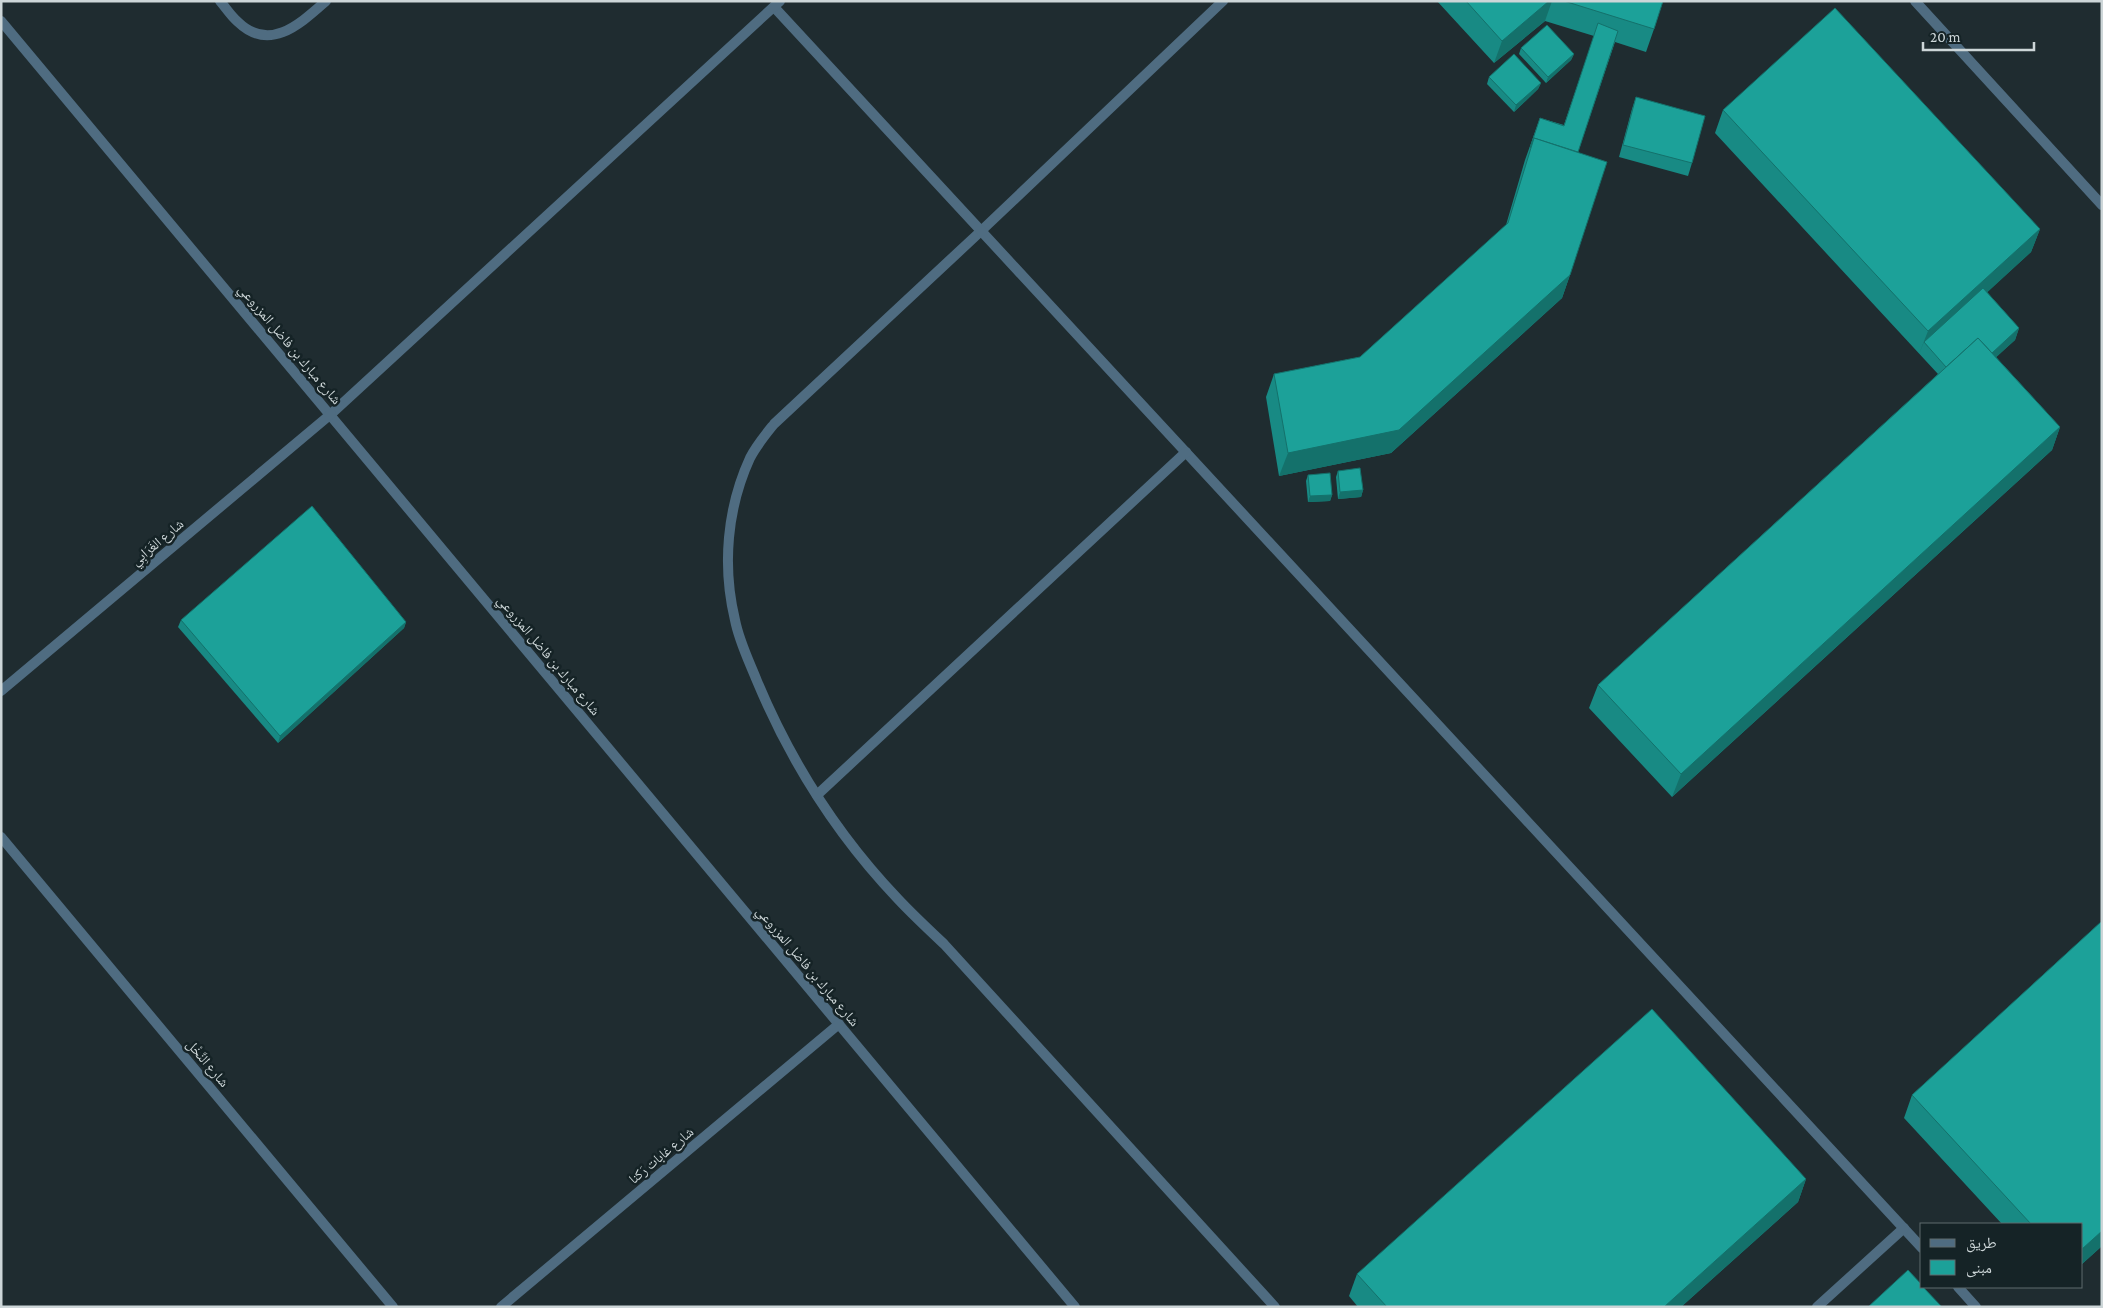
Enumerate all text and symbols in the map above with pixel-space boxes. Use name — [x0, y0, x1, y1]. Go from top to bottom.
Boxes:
scale bar — [1923, 20, 2034, 52]
text: 20 m — [1930, 29, 1961, 45]
street label: شارع مبارك بن فاضل المزروعي — [232, 281, 345, 409]
street label: شارع الغَرَابِي — [127, 515, 189, 571]
street label: شارع مبارك بن فاضل المزروعي — [491, 592, 604, 720]
street label: شارع مبارك بن فاضل المزروعي — [750, 903, 863, 1031]
street label: شارع النَّخْل — [182, 1036, 233, 1091]
street label: شارع غابات رَكنا — [625, 1123, 698, 1188]
legend — [1920, 1223, 2083, 1288]
text: طريق — [1966, 1235, 1997, 1253]
text: مبنى — [1966, 1260, 1992, 1278]

